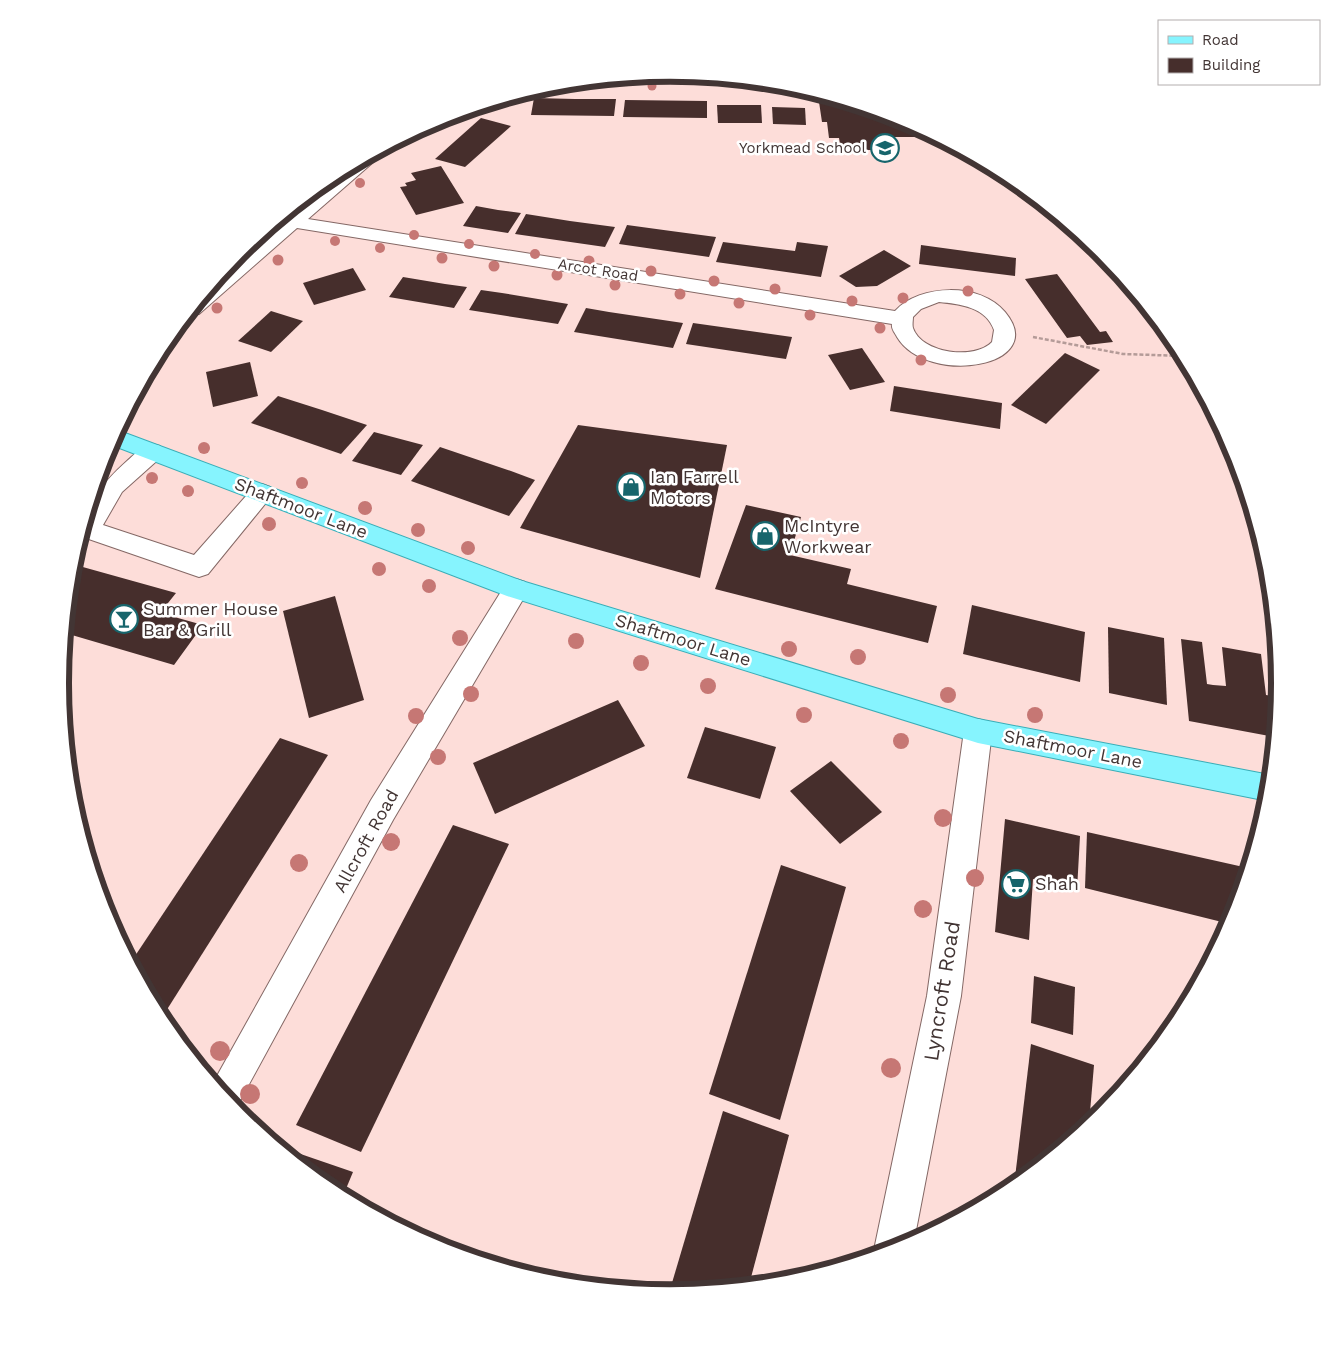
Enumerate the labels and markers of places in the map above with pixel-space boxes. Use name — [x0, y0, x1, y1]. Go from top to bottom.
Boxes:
school or university icon: Yorkmead School — [870, 133, 900, 163]
place label: Yorkmead School — [739, 139, 866, 157]
place label: Ian Farrell Motors — [650, 466, 739, 508]
shop icon: Ian Farrell Motors — [616, 472, 646, 502]
place label: McIntyre Workwear — [784, 515, 872, 557]
shop icon: McIntyre Workwear — [750, 521, 780, 551]
place label: Summer House Bar & Grill — [143, 598, 278, 640]
bar icon: Summer House Bar & Grill — [109, 604, 139, 634]
supermarket icon: Shah — [1001, 869, 1031, 899]
place label: Shah — [1035, 873, 1079, 894]

